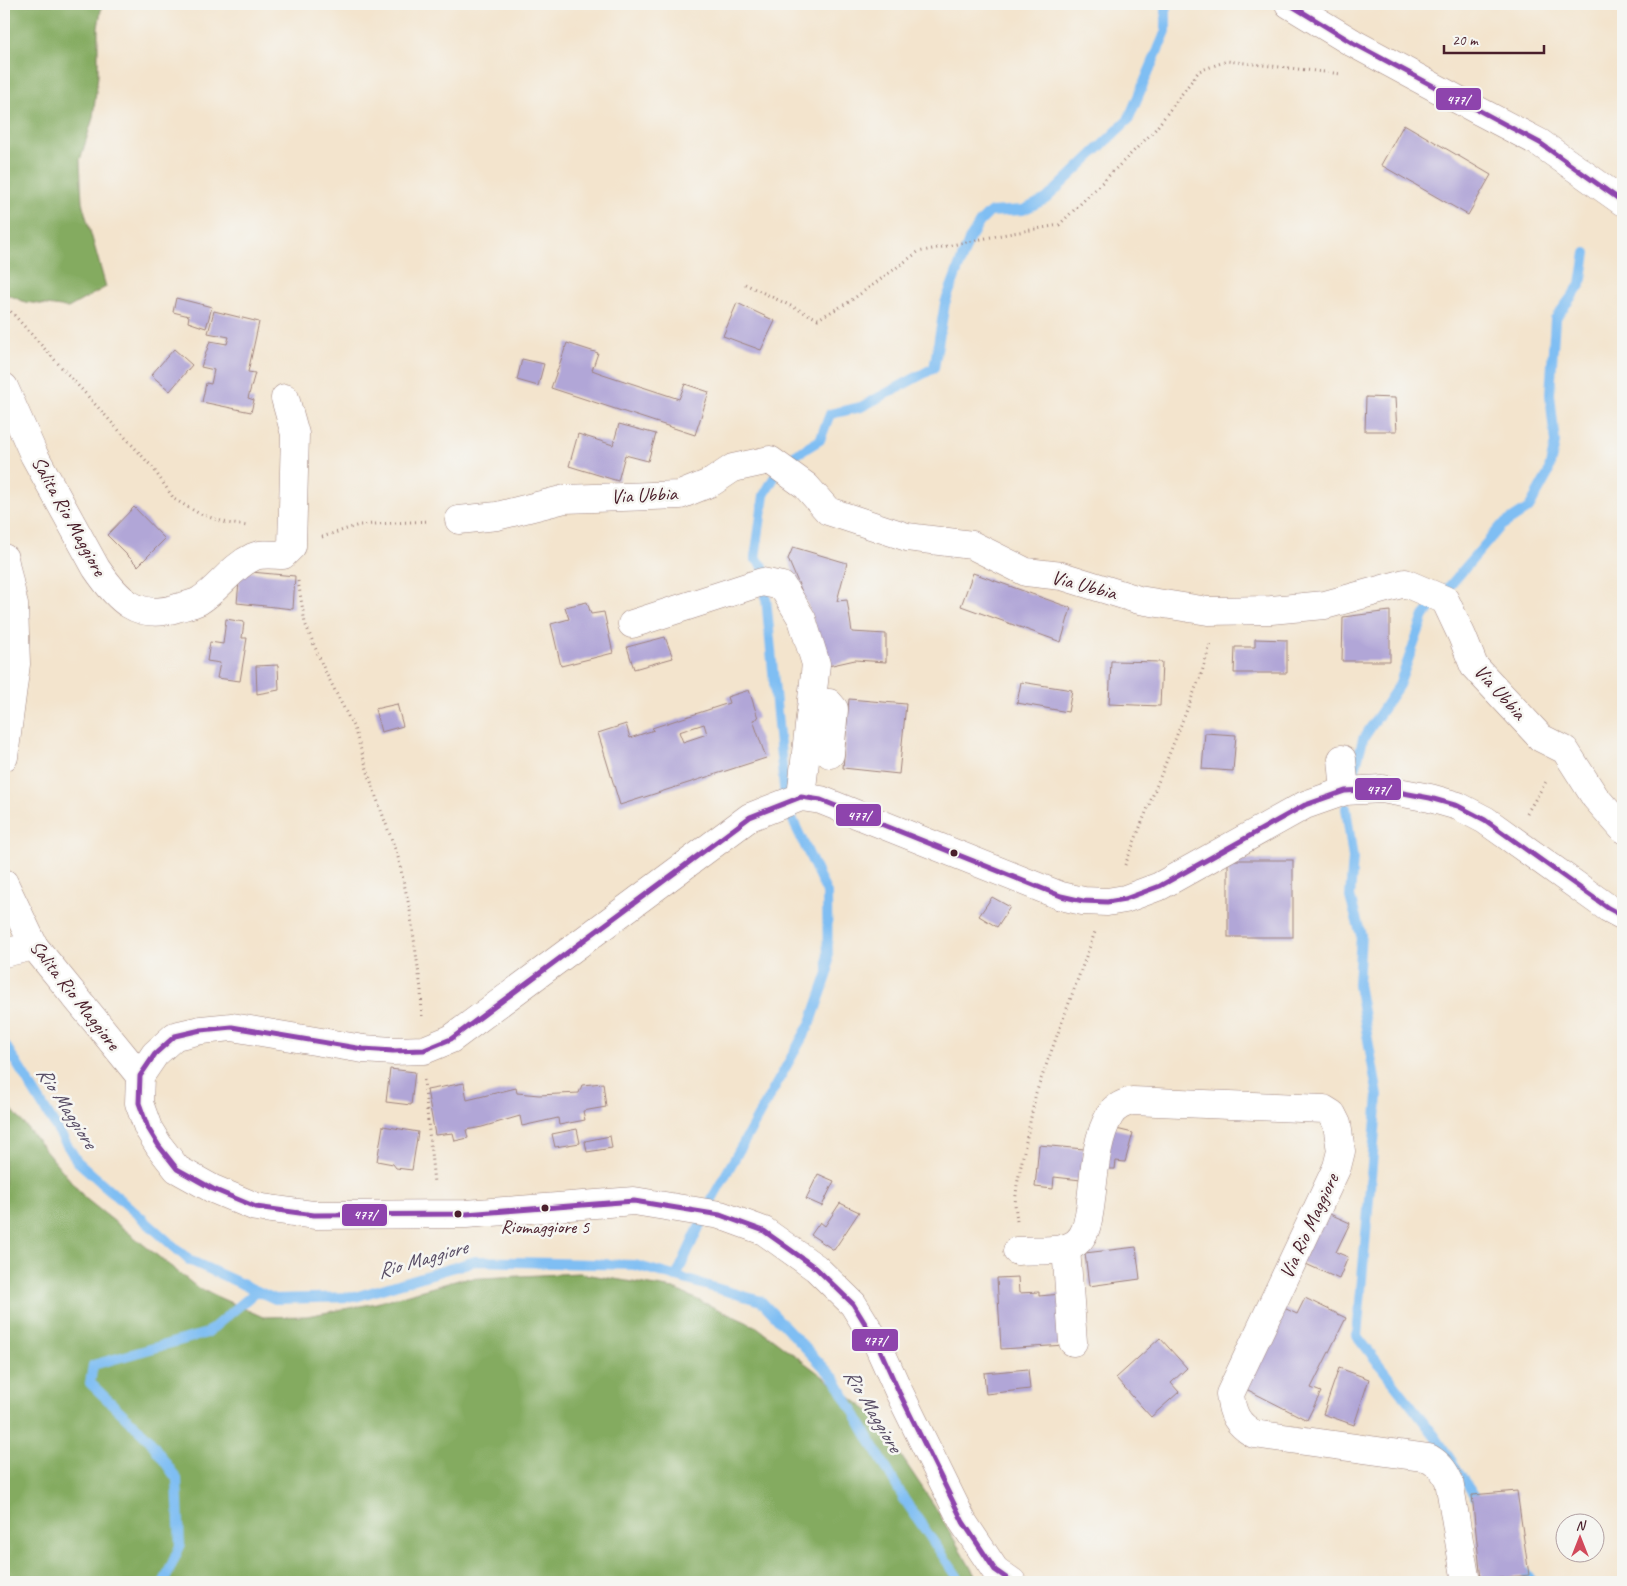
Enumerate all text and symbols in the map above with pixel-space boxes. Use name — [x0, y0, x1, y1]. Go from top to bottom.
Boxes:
scale bar — [1444, 22, 1544, 54]
text: 20 m — [1452, 31, 1479, 50]
line badge: 477/ — [1435, 87, 1482, 111]
text: 477/ — [1446, 91, 1473, 108]
street label: Salita Rio Maggiore — [26, 452, 113, 581]
street label: Via Ubbia — [610, 481, 679, 509]
street label: Via Ubbia — [1049, 564, 1120, 606]
street label: Via Ubbia — [1469, 659, 1532, 726]
line badge: 477/ — [1354, 777, 1402, 801]
text: 477/ — [1366, 781, 1393, 798]
line badge: 477/ — [835, 803, 882, 827]
text: 477/ — [847, 807, 874, 824]
unlabelled marker — [949, 848, 959, 858]
street label: Salita Rio Maggiore — [24, 935, 127, 1056]
water label: Rio Maggiore — [31, 1061, 105, 1155]
street label: Via Rio Maggiore — [1274, 1168, 1345, 1283]
line badge: 477/ — [341, 1203, 388, 1227]
marker: Riomaggiore 5 — [540, 1203, 550, 1213]
text: 477/ — [353, 1206, 380, 1223]
unlabelled marker — [453, 1209, 463, 1219]
place label: Riomaggiore 5 — [501, 1215, 591, 1239]
water label: Rio Maggiore — [374, 1233, 473, 1284]
line badge: 477/ — [851, 1328, 899, 1352]
text: 477/ — [863, 1332, 890, 1349]
water label: Rio Maggiore — [838, 1364, 909, 1459]
north arrow — [1554, 1514, 1604, 1564]
text: N — [1576, 1517, 1587, 1534]

